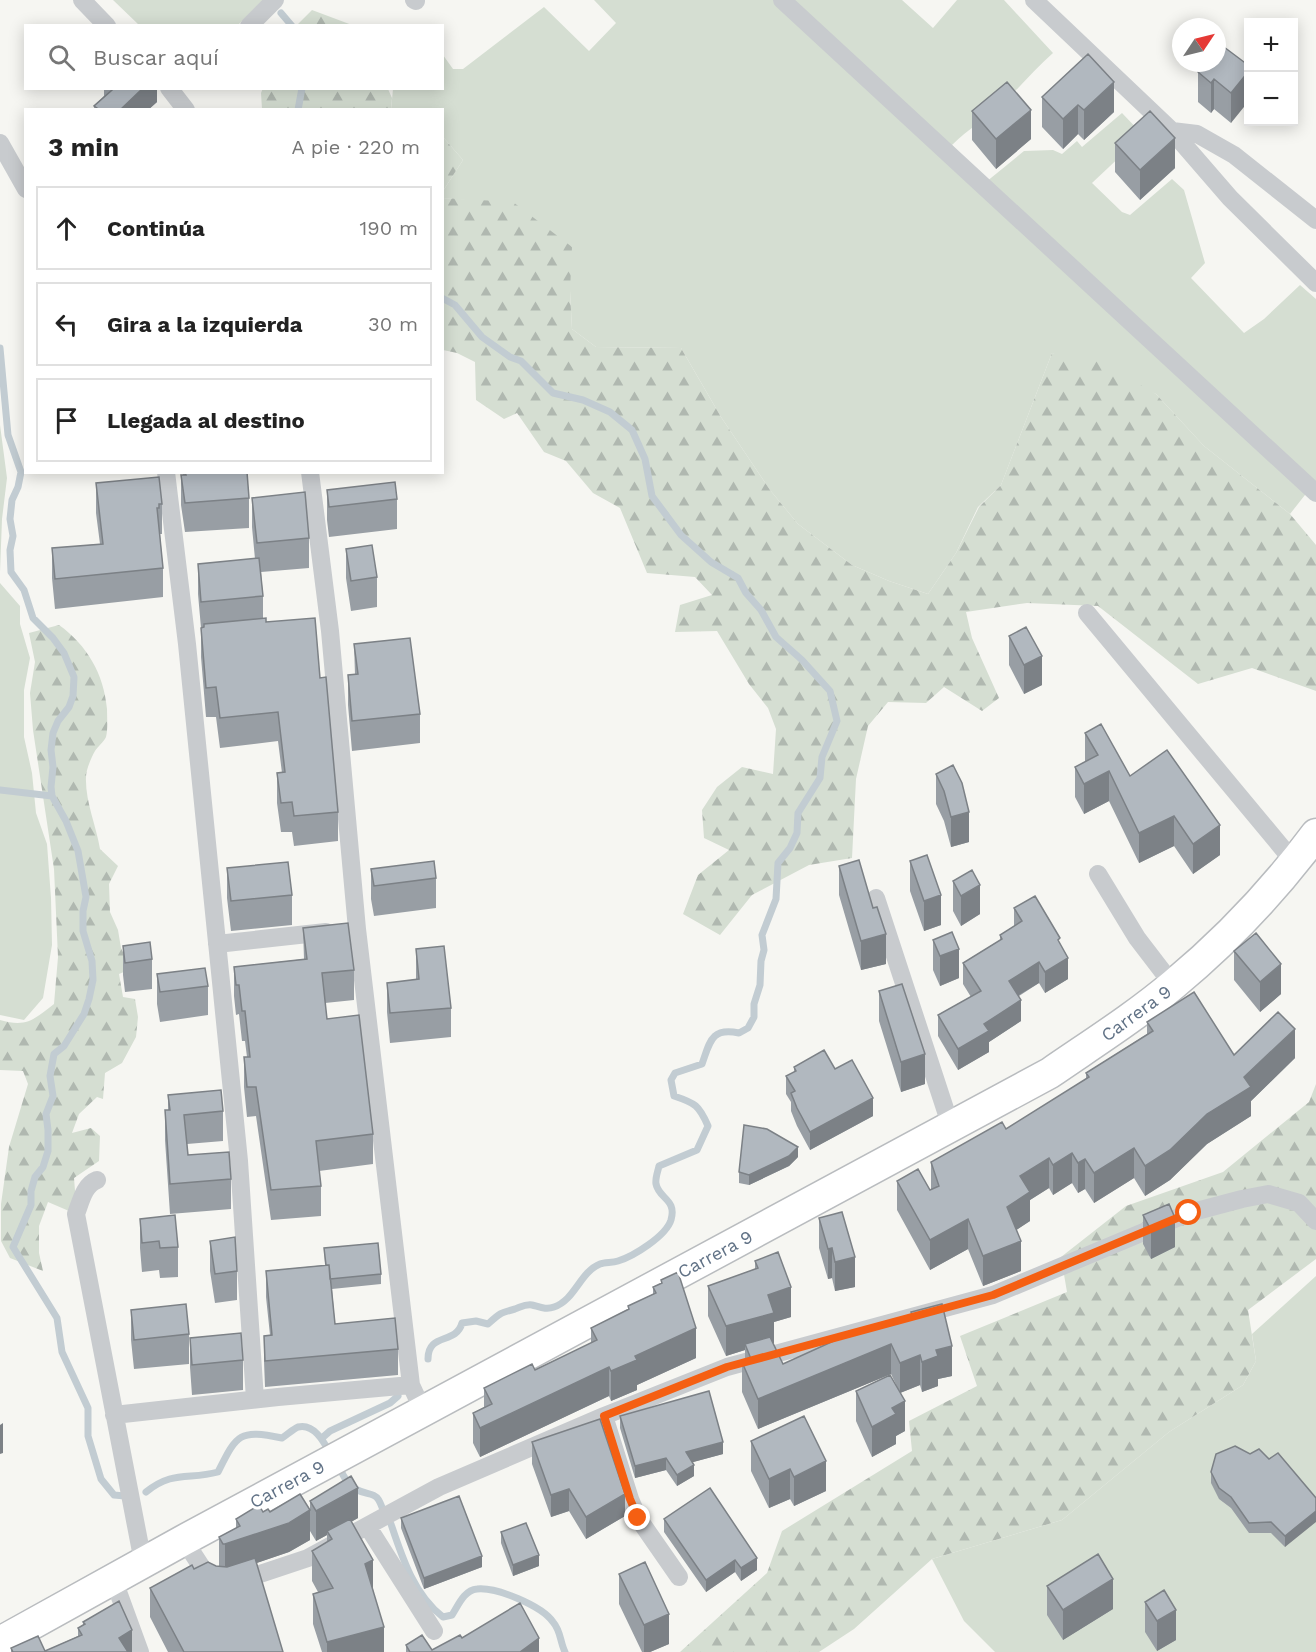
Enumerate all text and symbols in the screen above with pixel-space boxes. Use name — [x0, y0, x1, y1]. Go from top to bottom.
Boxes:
north arrow — [1172, 18, 1226, 72]
map controls — [1244, 18, 1298, 126]
button: + — [1244, 18, 1298, 72]
search box — [24, 24, 444, 90]
icon: search — [45, 41, 78, 74]
text: Buscar aquí — [93, 45, 219, 70]
button: − — [1244, 72, 1298, 126]
text: 3 min — [48, 132, 119, 162]
text: A pie · 220 m — [292, 135, 420, 159]
icon: ahead — [50, 212, 83, 245]
text: Continúa — [107, 216, 205, 241]
text: 190 m — [360, 216, 418, 240]
icon: left — [50, 308, 83, 341]
text: Gira a la izquierda — [107, 312, 303, 337]
text: 30 m — [368, 312, 418, 336]
icon: arrive — [50, 404, 83, 437]
text: Llegada al destino — [107, 408, 305, 433]
street label: Carrera 9 — [1097, 981, 1175, 1045]
route start — [1175, 1199, 1201, 1225]
street label: Carrera 9 — [674, 1226, 756, 1282]
street label: Carrera 9 — [246, 1456, 328, 1512]
route end — [624, 1504, 650, 1530]

